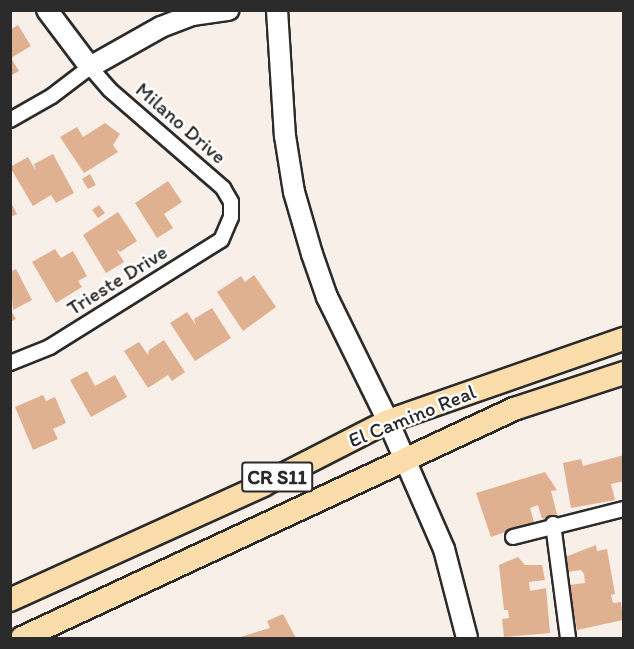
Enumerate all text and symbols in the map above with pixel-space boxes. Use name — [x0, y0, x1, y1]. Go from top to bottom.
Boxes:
street label: Milano Drive — [130, 77, 232, 169]
street label: Trieste Drive — [62, 239, 172, 321]
street label: El Camino Real — [345, 379, 479, 453]
road number: CR S11 — [241, 460, 313, 494]

